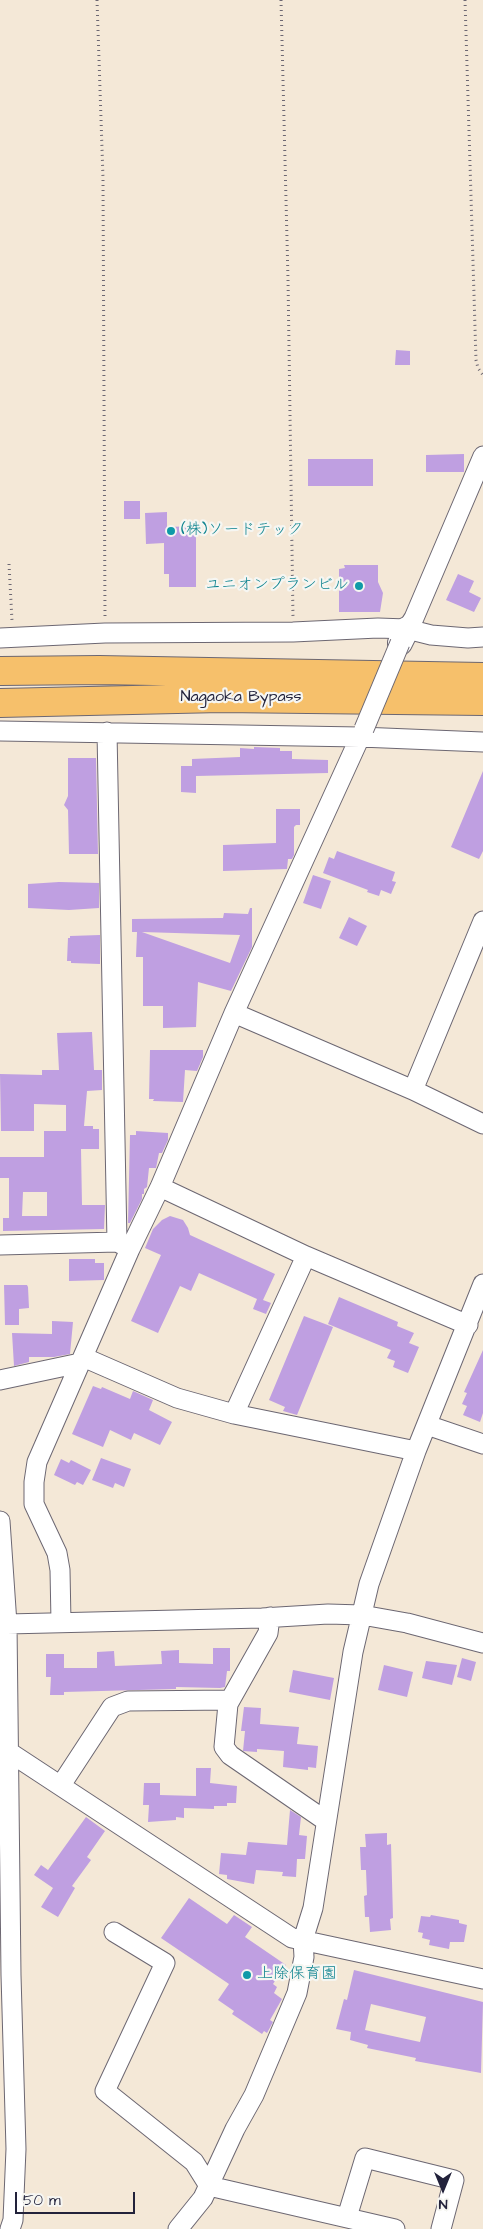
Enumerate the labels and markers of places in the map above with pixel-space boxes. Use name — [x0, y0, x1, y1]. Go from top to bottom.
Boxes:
place label: (株)ソードテック — [181, 521, 303, 541]
marker: (株)ソードテック — [165, 525, 177, 537]
place label: ユニオンプランビル — [205, 576, 349, 596]
marker: ユニオンプランビル — [353, 580, 365, 592]
place label: 上除保育園 — [257, 1965, 337, 1985]
marker: 上除保育園 — [241, 1969, 253, 1981]

